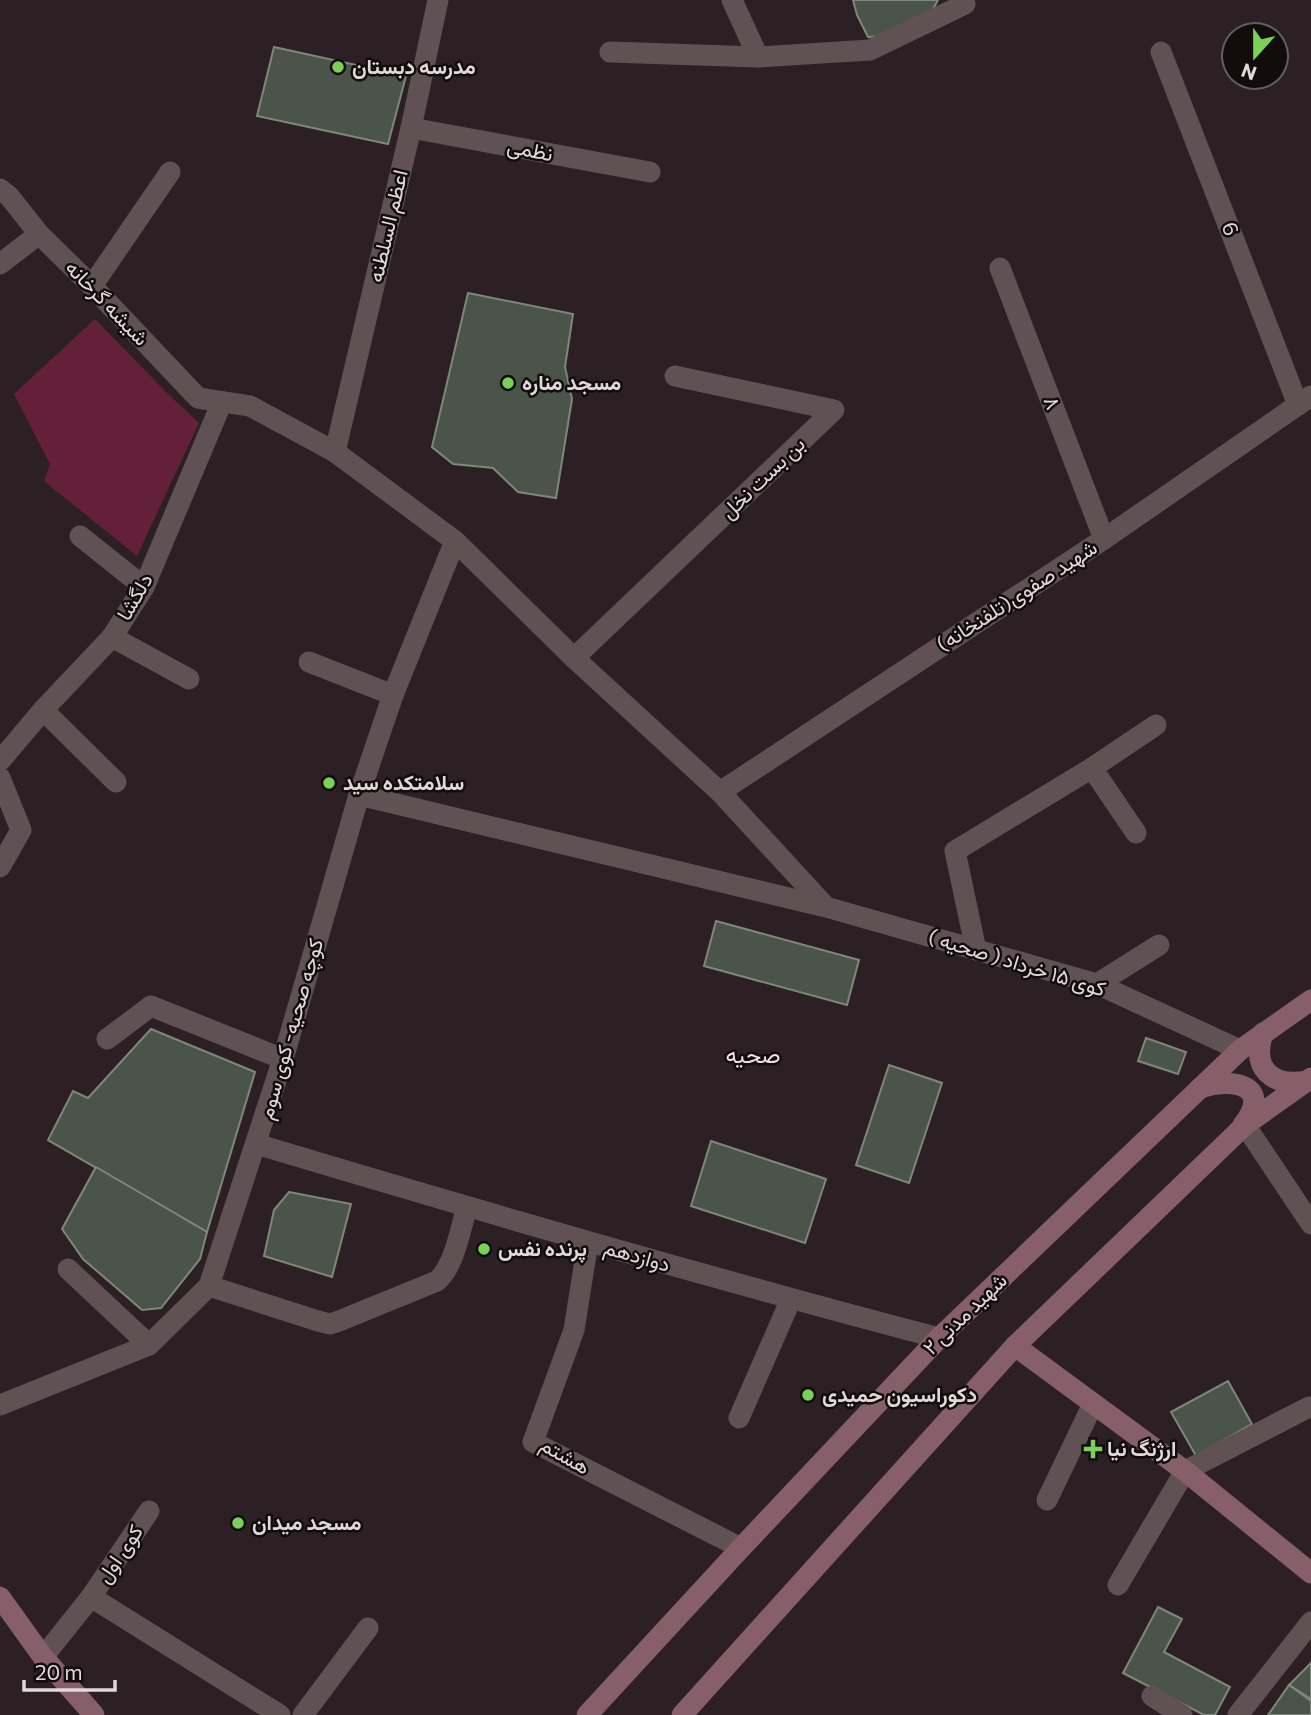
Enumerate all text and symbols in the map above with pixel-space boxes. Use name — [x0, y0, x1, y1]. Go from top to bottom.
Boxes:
north arrow — [1220, 21, 1290, 91]
place label: مدرسه دبستان — [352, 53, 476, 80]
marker: مدرسه دبستان — [330, 59, 346, 75]
text: N — [1238, 59, 1260, 86]
street label: نظمی — [505, 132, 555, 166]
street label: اعظم السلطنه — [361, 167, 415, 285]
street label: 6 — [1217, 218, 1245, 239]
street label: شیشه گرخانه — [60, 254, 155, 351]
place label: مسجد مناره — [522, 369, 621, 396]
marker: مسجد مناره — [500, 375, 516, 391]
street label: ۸ — [1040, 392, 1067, 413]
street label: بن بست نخل — [715, 431, 810, 524]
street label: شهید صفوی(تلفنخانه) — [931, 534, 1102, 658]
street label: دلگشا — [110, 568, 157, 624]
place label: سلامتکده سید — [343, 769, 464, 795]
marker: سلامتکده سید — [321, 775, 337, 791]
street label: کوی ۱۵ خرداد ( صحیه ) — [925, 923, 1109, 1002]
street label: کوچه صحیه- کوی سوم — [252, 935, 330, 1123]
district label: صحیه — [725, 1040, 781, 1068]
street label: دوازدهم — [601, 1233, 673, 1279]
place label: پرنده نفس — [498, 1235, 587, 1263]
marker: پرنده نفس — [476, 1241, 492, 1257]
street label: شهید مدنی ۲ — [917, 1267, 1012, 1360]
place label: دکوراسیون حمیدی — [822, 1381, 977, 1408]
marker: دکوراسیون حمیدی — [800, 1387, 816, 1403]
street label: هشتم — [535, 1431, 595, 1481]
place label: ارژنگ نیا — [1107, 1435, 1176, 1462]
marker: ارژنگ نیا — [1085, 1441, 1101, 1457]
place label: مسجد میدان — [252, 1509, 361, 1535]
marker: مسجد میدان — [230, 1515, 246, 1531]
street label: کوی اول — [90, 1519, 149, 1588]
scale bar — [24, 1648, 116, 1692]
text: 20 m — [35, 1659, 83, 1684]

